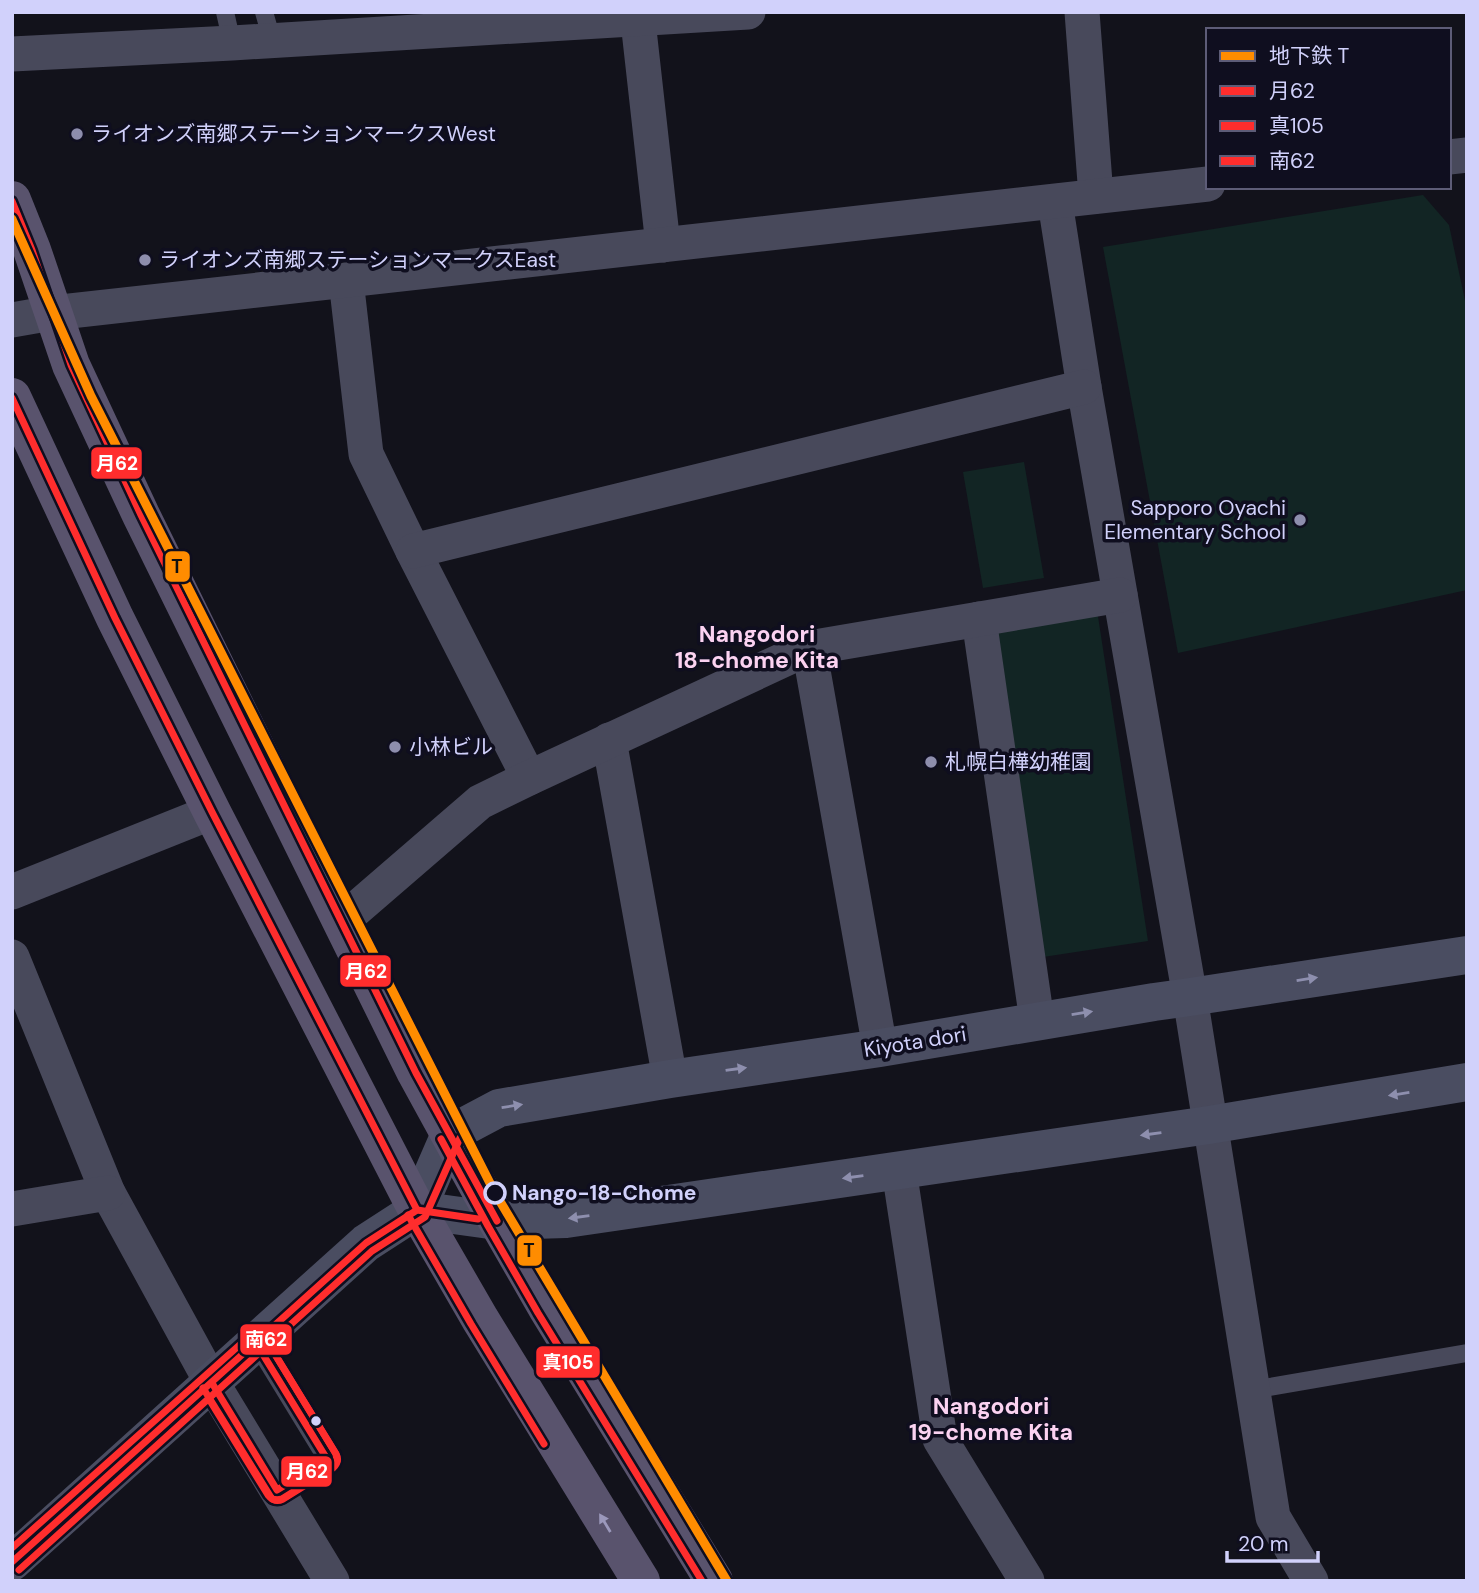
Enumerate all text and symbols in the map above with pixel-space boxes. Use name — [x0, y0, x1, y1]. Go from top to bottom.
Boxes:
legend — [1206, 28, 1451, 189]
text: 地下鉄 T — [1269, 42, 1350, 70]
text: 月62 — [1269, 77, 1315, 105]
text: 真105 — [1269, 112, 1324, 140]
place label: ライオンズ南郷ステーションマークスWest — [91, 120, 496, 148]
marker: ライオンズ南郷ステーションマークスWest — [69, 126, 85, 142]
text: 南62 — [1269, 147, 1315, 175]
place label: ライオンズ南郷ステーションマークスEast — [159, 246, 556, 274]
marker: ライオンズ南郷ステーションマークスEast — [137, 252, 153, 268]
line badge: 月62 — [90, 446, 143, 480]
text: 月62 — [96, 451, 138, 476]
place label: Sapporo Oyachi Elementary School — [1104, 494, 1286, 546]
marker: Sapporo Oyachi Elementary School — [1292, 512, 1308, 528]
line badge: T — [164, 550, 191, 583]
text: T — [171, 554, 183, 579]
district label: Nangodori 18-chome Kita — [675, 619, 839, 675]
place label: 小林ビル — [409, 733, 493, 761]
marker: 小林ビル — [387, 739, 403, 755]
place label: 札幌白樺幼稚園 — [945, 748, 1092, 776]
marker: 札幌白樺幼稚園 — [923, 754, 939, 770]
line badge: 月62 — [339, 954, 392, 988]
text: 月62 — [345, 959, 387, 984]
one-way arrow — [1296, 974, 1318, 985]
one-way arrow — [1071, 1007, 1093, 1018]
street label: Kiyota dori — [862, 1020, 968, 1064]
one-way arrow — [725, 1064, 747, 1075]
one-way arrow — [1388, 1089, 1410, 1100]
one-way arrow — [501, 1100, 523, 1111]
one-way arrow — [1140, 1128, 1162, 1139]
one-way arrow — [842, 1172, 864, 1183]
place label: Nango-18-Chome — [512, 1179, 696, 1207]
marker: Nango-18-Chome — [484, 1182, 506, 1204]
one-way arrow — [568, 1212, 590, 1223]
line badge: T — [516, 1234, 543, 1267]
text: T — [523, 1238, 535, 1263]
line badge: 南62 — [239, 1323, 293, 1356]
text: 南62 — [245, 1327, 287, 1352]
line badge: 真105 — [535, 1345, 601, 1379]
text: 真105 — [542, 1350, 594, 1375]
district label: Nangodori 19-chome Kita — [909, 1391, 1073, 1447]
unlabelled marker — [309, 1414, 323, 1428]
line badge: 月62 — [280, 1455, 333, 1488]
text: 月62 — [286, 1459, 328, 1484]
one-way arrow — [598, 1513, 611, 1532]
scale bar — [1227, 1520, 1318, 1564]
text: 20 m — [1238, 1530, 1289, 1558]

